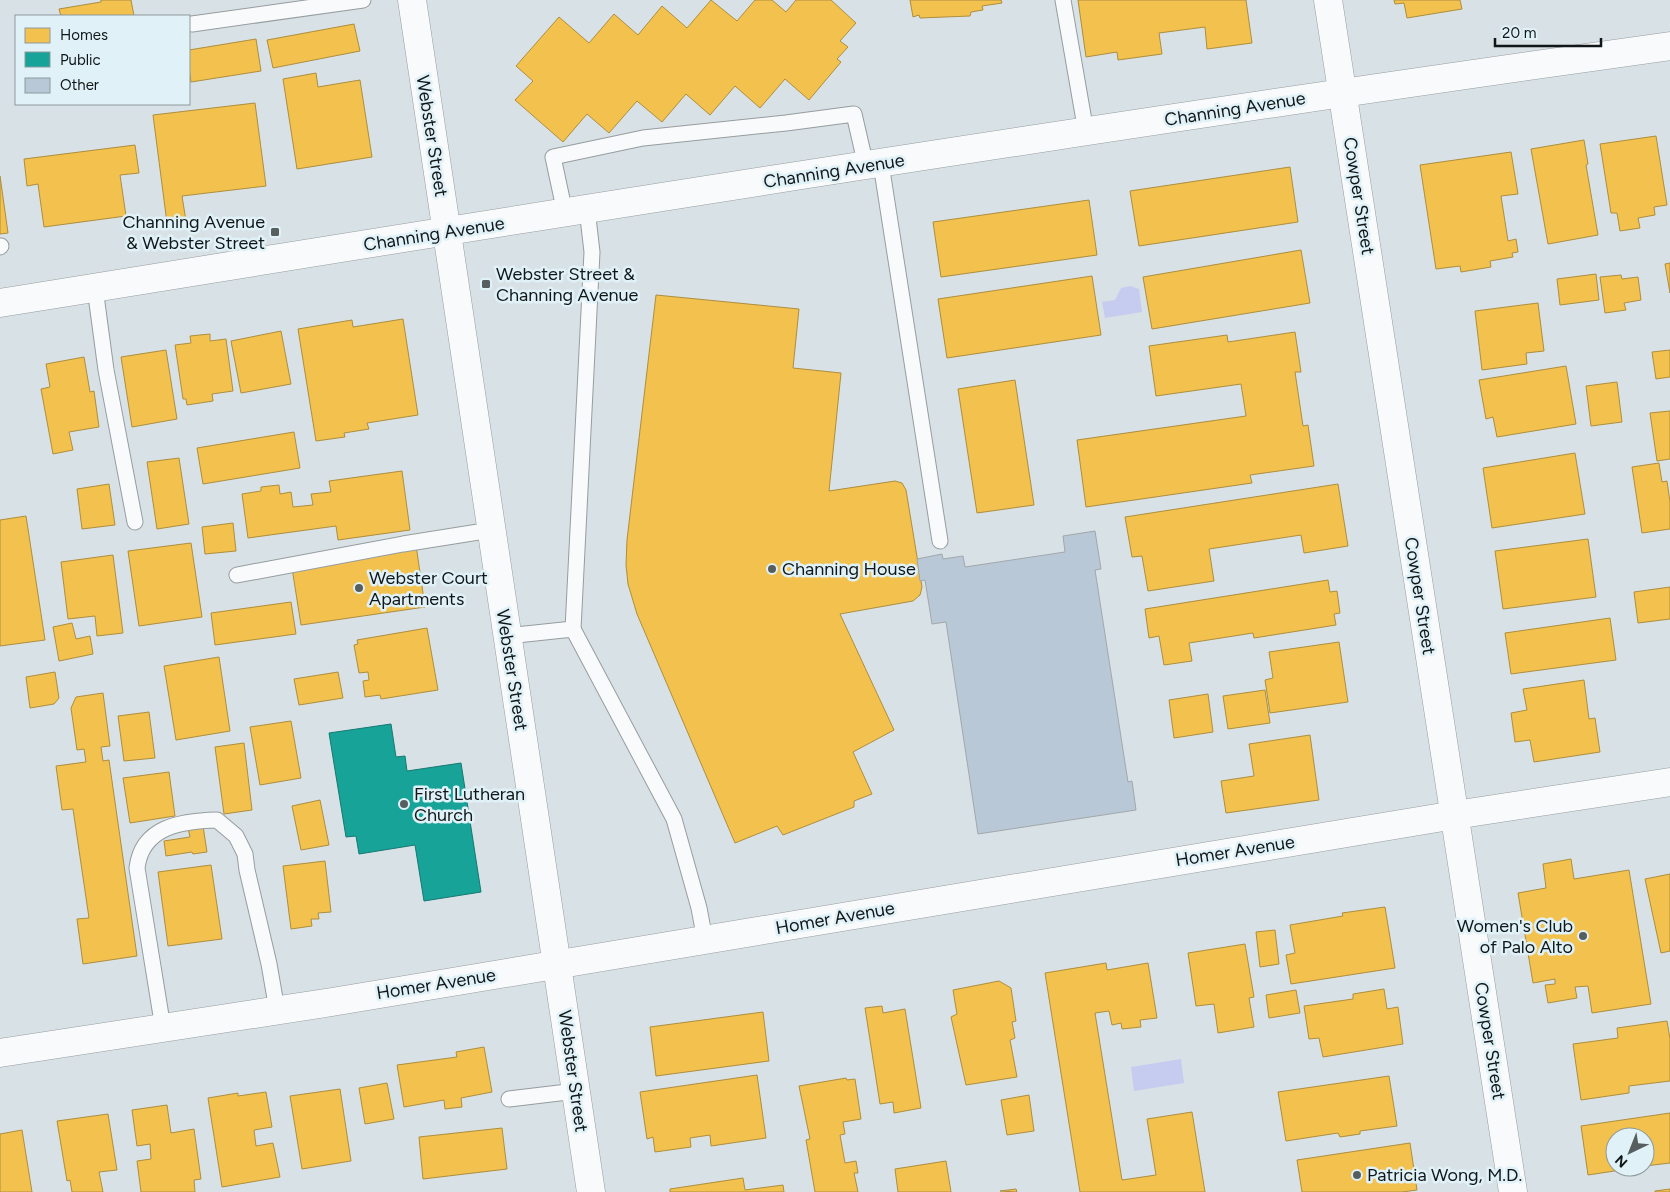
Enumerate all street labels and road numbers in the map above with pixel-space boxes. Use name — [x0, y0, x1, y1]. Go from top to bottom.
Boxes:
street label: Webster Street — [412, 74, 453, 199]
street label: Channing Avenue — [1163, 87, 1307, 131]
street label: Cowper Street — [1339, 136, 1379, 257]
street label: Channing Avenue — [762, 149, 906, 193]
street label: Channing Avenue — [362, 212, 506, 256]
street label: Cowper Street — [1400, 536, 1440, 657]
street label: Webster Street — [492, 608, 533, 733]
street label: Homer Avenue — [1174, 831, 1296, 871]
street label: Homer Avenue — [774, 897, 896, 939]
street label: Homer Avenue — [375, 964, 497, 1004]
street label: Cowper Street — [1470, 981, 1510, 1102]
street label: Webster Street — [554, 1009, 592, 1134]

